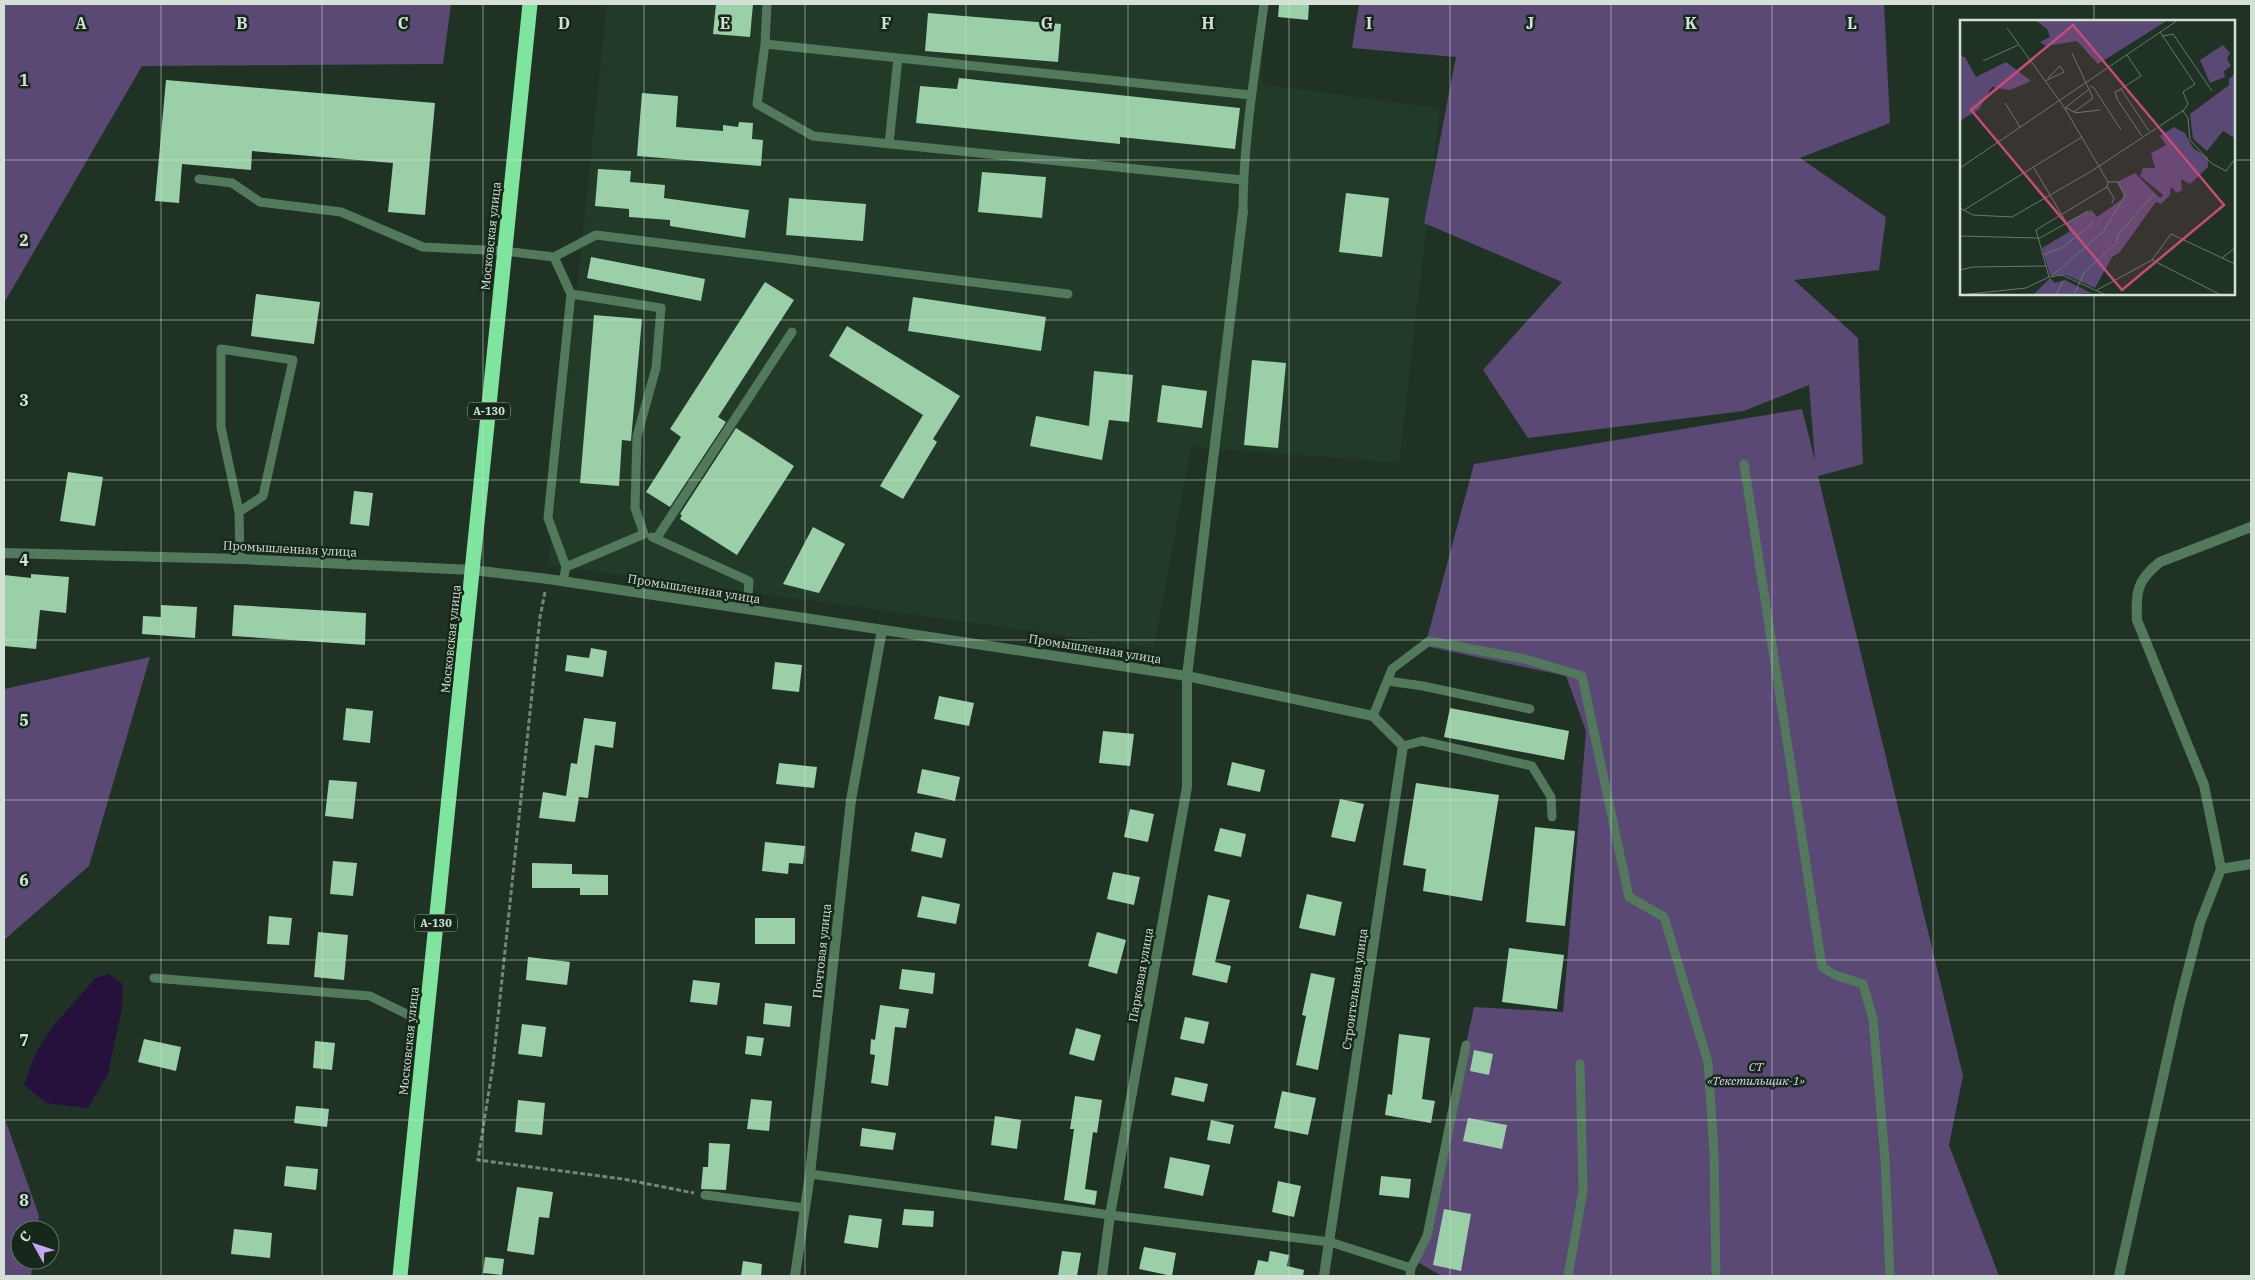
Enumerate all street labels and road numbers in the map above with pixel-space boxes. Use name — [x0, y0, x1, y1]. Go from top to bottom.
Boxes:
street label: Московская улица — [477, 181, 504, 291]
road number: А-130 — [468, 402, 510, 420]
street label: Промышленная улица — [223, 537, 358, 560]
street label: Промышленная улица — [627, 571, 762, 606]
street label: Московская улица — [437, 584, 464, 694]
street label: Промышленная улица — [1028, 631, 1163, 666]
street label: Почтовая улица — [809, 902, 834, 999]
road number: А-130 — [415, 914, 457, 931]
street label: Парковая улица — [1125, 926, 1156, 1023]
street label: Строительная улица — [1339, 927, 1371, 1051]
street label: Московская улица — [395, 986, 422, 1096]

